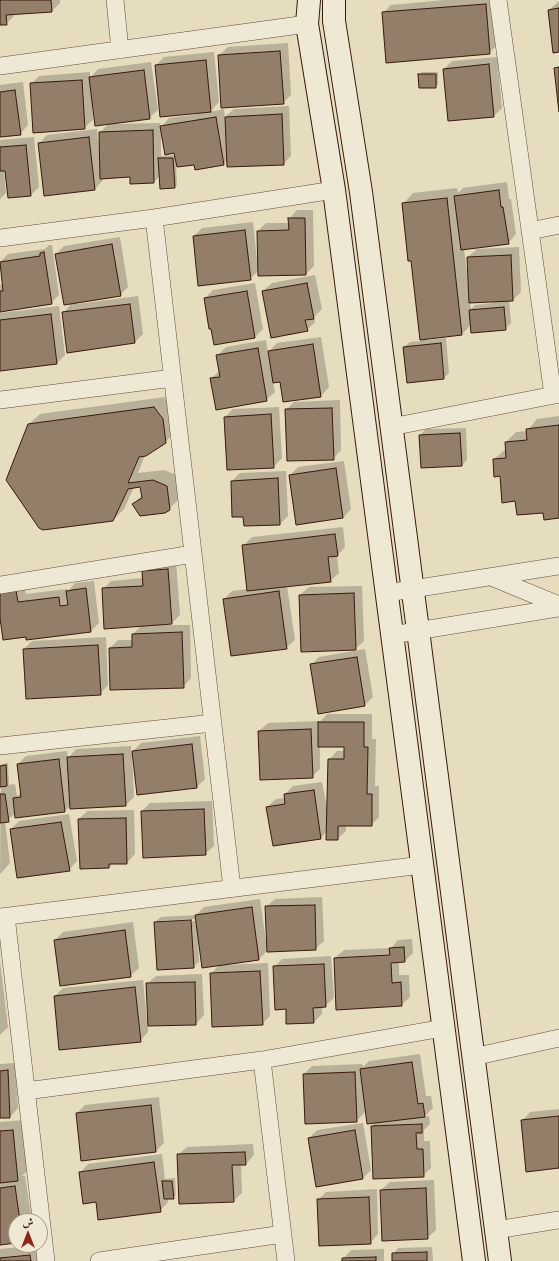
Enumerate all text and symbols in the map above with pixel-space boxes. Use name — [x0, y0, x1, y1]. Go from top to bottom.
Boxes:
north arrow — [8, 1213, 48, 1253]
text: ش — [23, 1215, 33, 1229]

